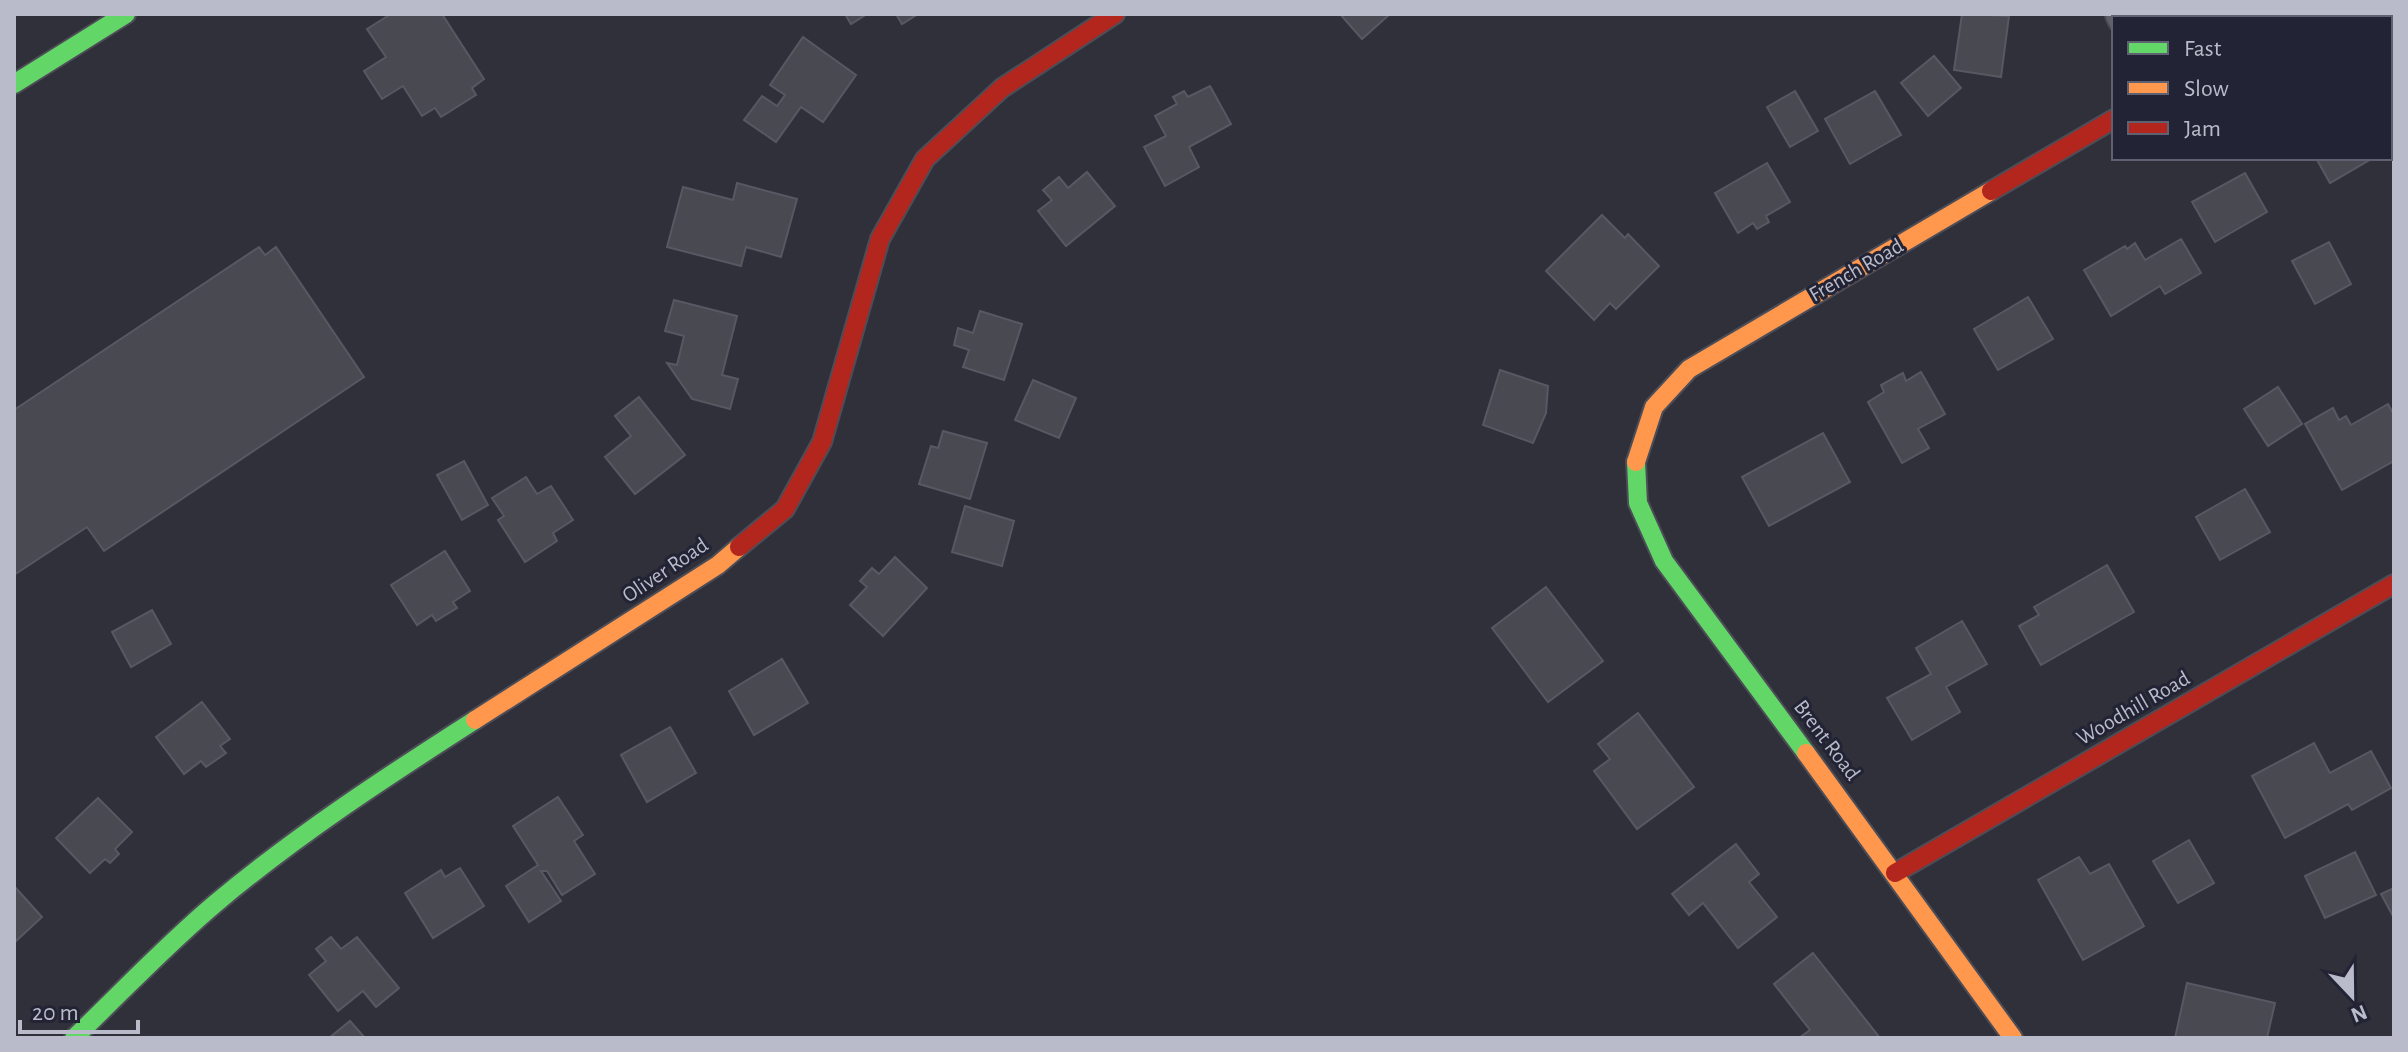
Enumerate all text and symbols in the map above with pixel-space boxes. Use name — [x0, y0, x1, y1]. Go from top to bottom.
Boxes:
legend — [2112, 16, 2392, 160]
text: Fast — [2184, 37, 2222, 61]
text: Slow — [2184, 77, 2229, 101]
text: Jam — [2184, 117, 2221, 141]
street label: French Road — [1805, 234, 1907, 306]
street label: Oliver Road — [618, 533, 712, 607]
street label: Woodhill Road — [2073, 667, 2193, 749]
street label: Brent Road — [1790, 696, 1864, 784]
north arrow — [2312, 956, 2392, 1036]
scale bar — [20, 984, 138, 1034]
text: 20 m — [32, 1001, 79, 1025]
text: N — [2348, 1001, 2370, 1027]

